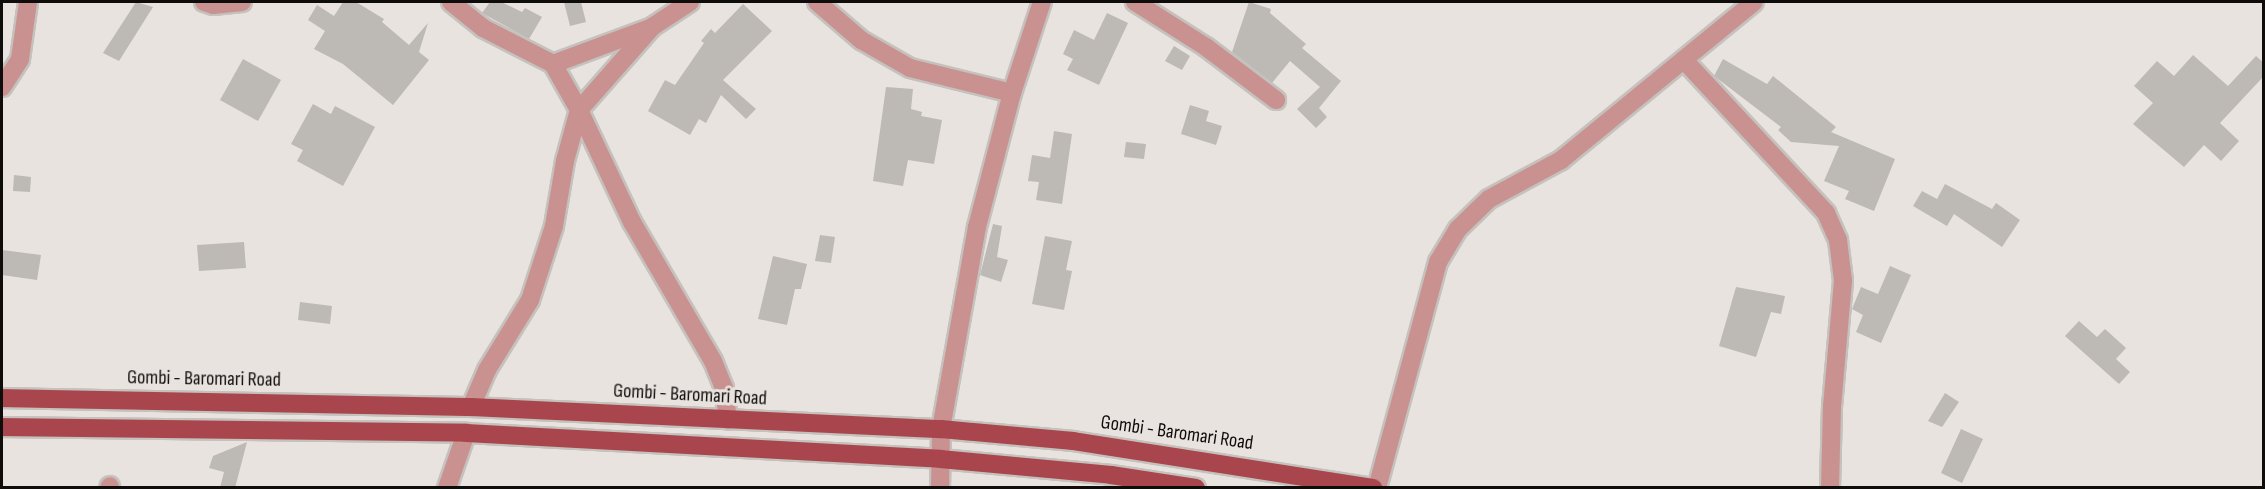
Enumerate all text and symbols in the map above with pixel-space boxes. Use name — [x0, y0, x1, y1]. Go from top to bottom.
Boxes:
street label: Gombi - Baromari Road — [127, 366, 281, 392]
street label: Gombi - Baromari Road — [613, 379, 767, 411]
street label: Gombi - Baromari Road — [1099, 410, 1255, 456]

